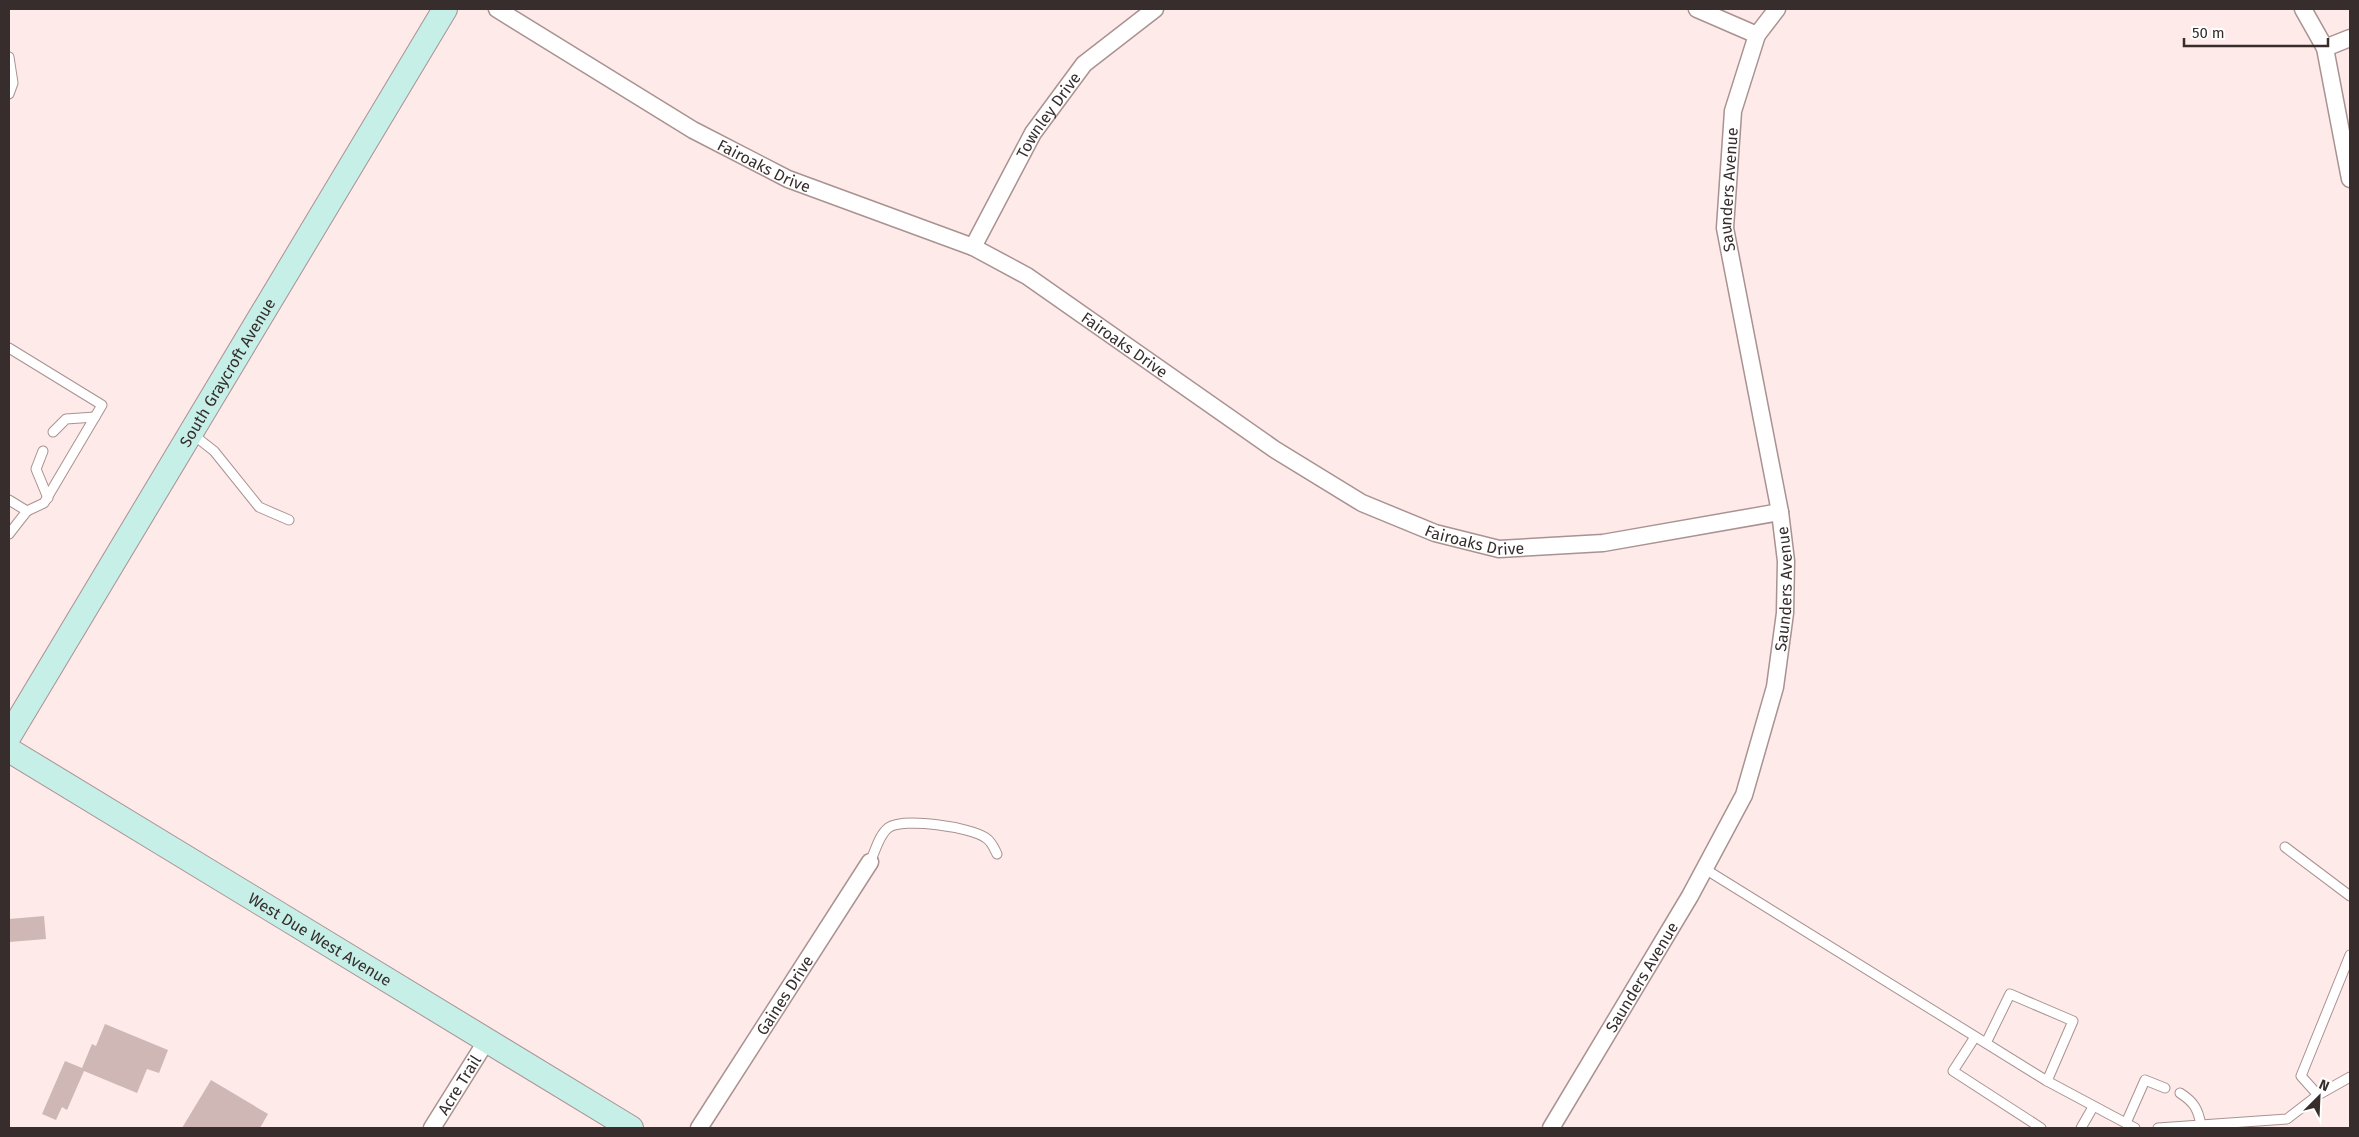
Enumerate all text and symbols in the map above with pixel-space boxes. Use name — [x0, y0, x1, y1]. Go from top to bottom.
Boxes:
scale bar — [2184, 15, 2328, 47]
text: 50 m — [2192, 24, 2225, 42]
street label: Townley Drive — [1012, 68, 1084, 161]
street label: Saunders Avenue — [1715, 127, 1741, 254]
street label: Fairoaks Drive — [714, 135, 813, 196]
street label: South Graycroft Avenue — [175, 295, 279, 450]
street label: Fairoaks Drive — [1078, 308, 1172, 381]
street label: Fairoaks Drive — [1422, 520, 1525, 559]
street label: Saunders Avenue — [1770, 525, 1796, 653]
street label: West Due West Avenue — [245, 888, 395, 990]
street label: Saunders Avenue — [1601, 918, 1682, 1036]
street label: Gaines Drive — [752, 952, 817, 1038]
street label: Acre Trail — [433, 1051, 485, 1118]
north arrow — [2294, 1072, 2344, 1122]
text: N — [2316, 1076, 2332, 1095]

